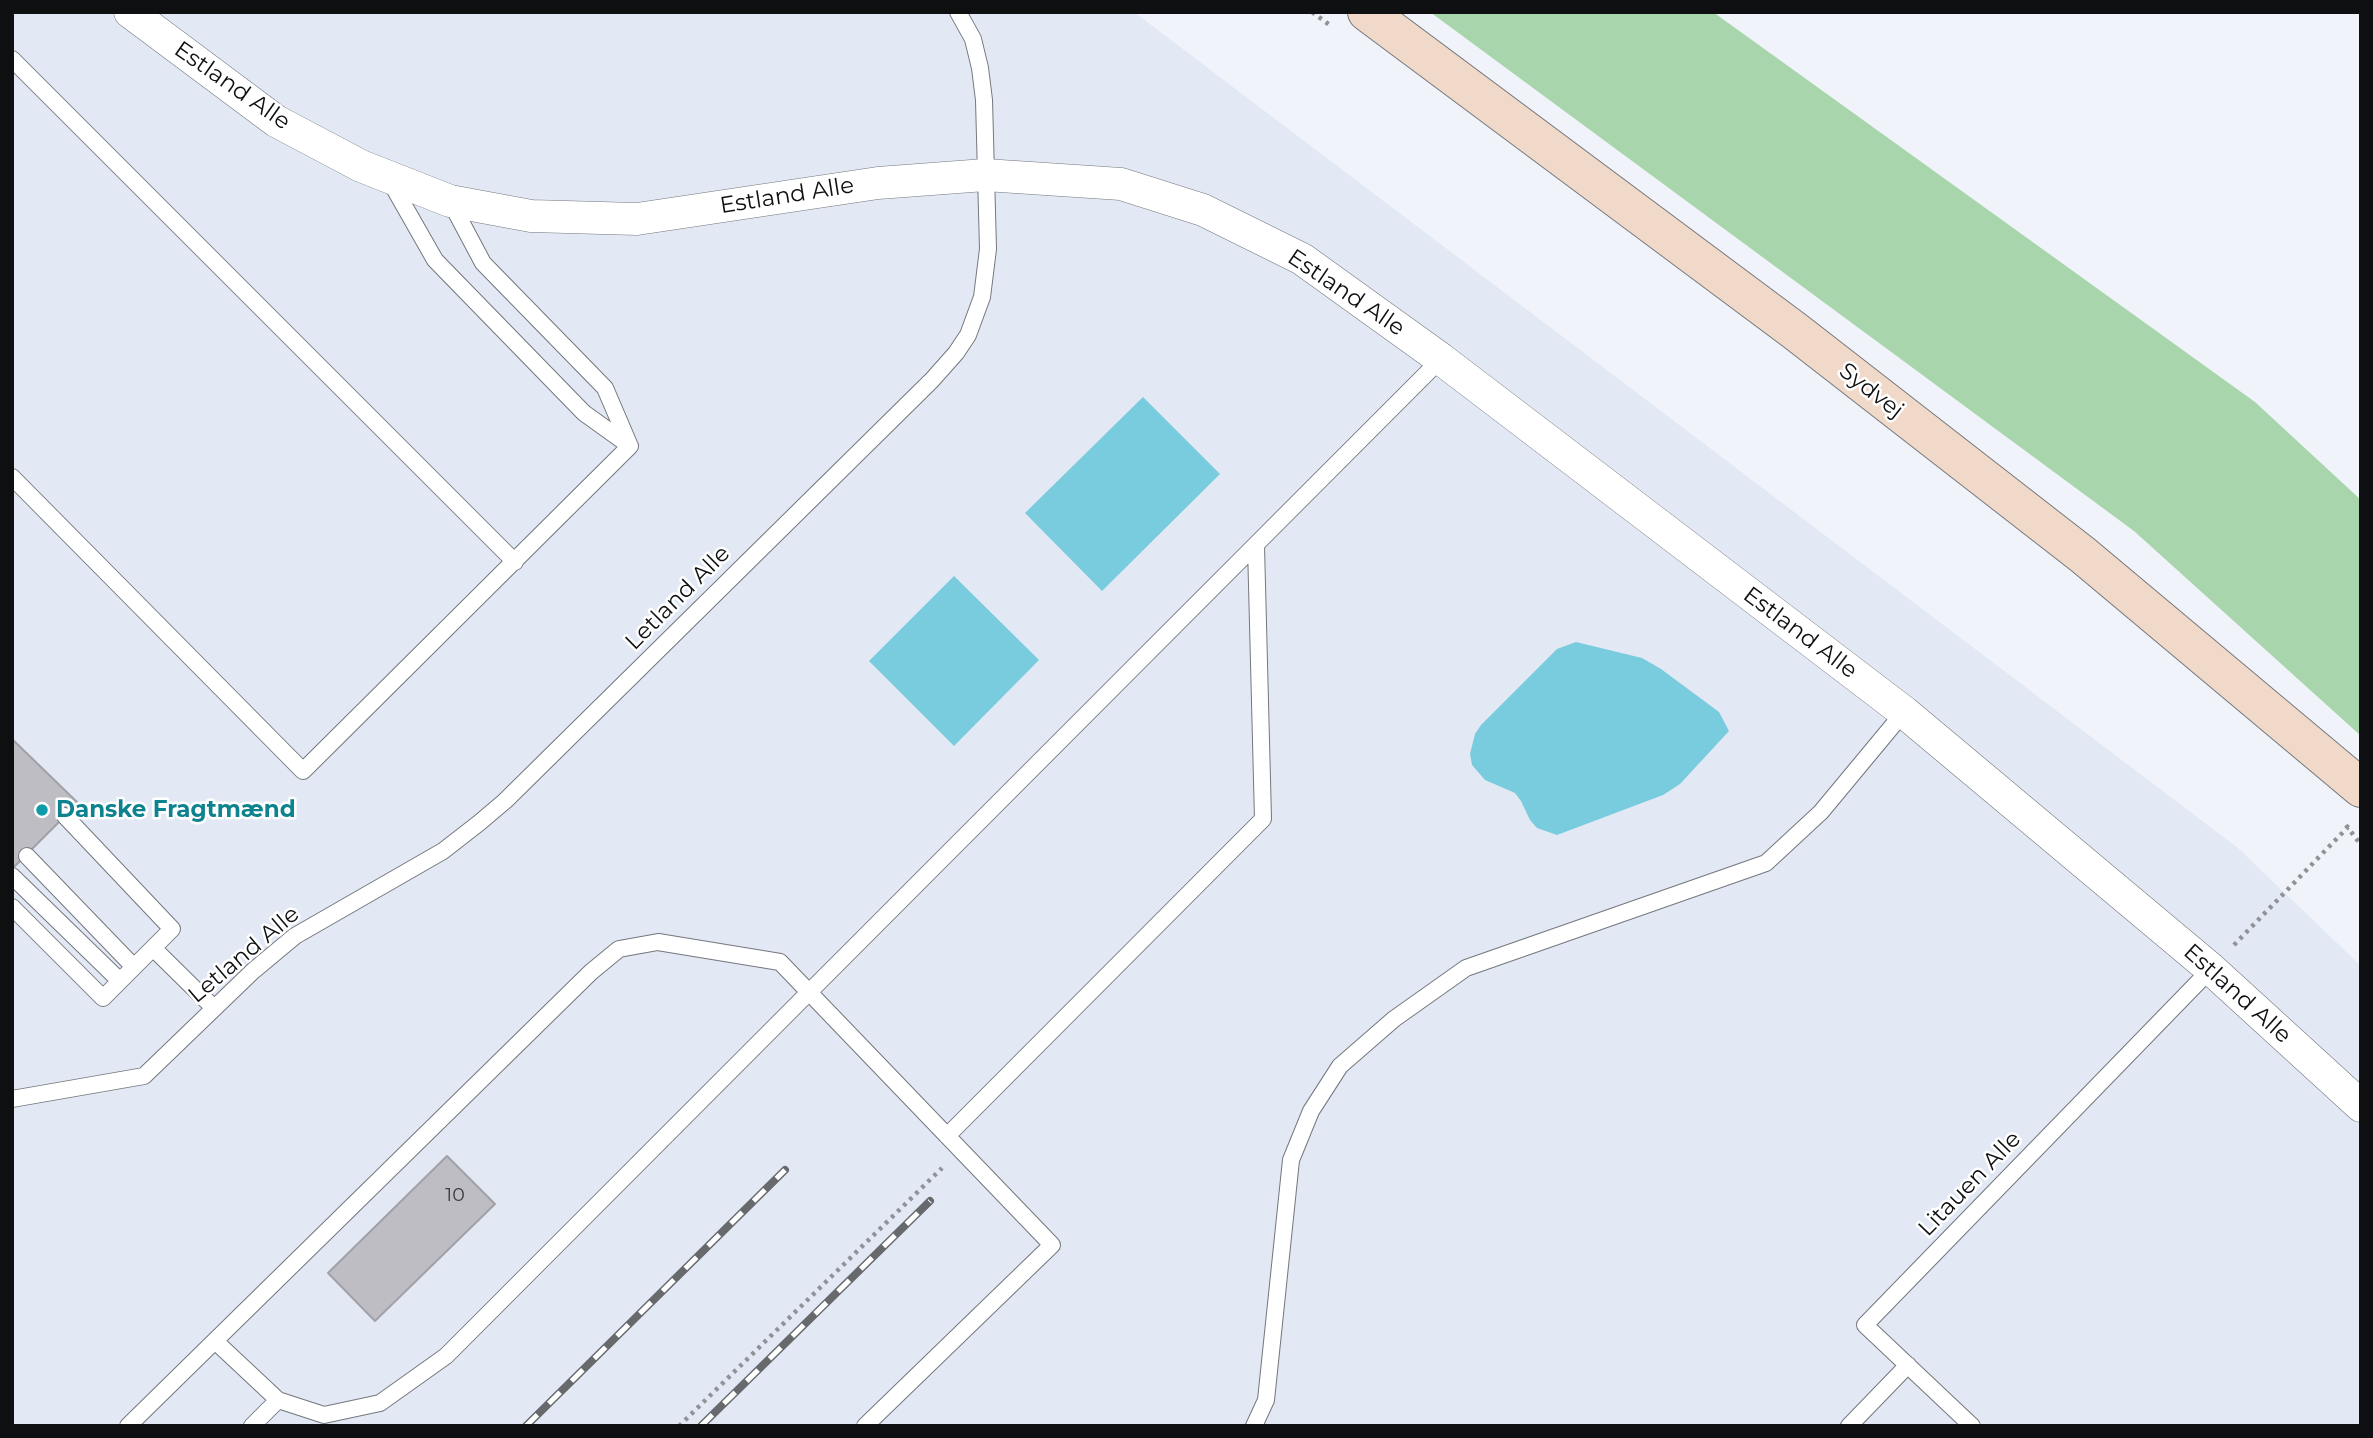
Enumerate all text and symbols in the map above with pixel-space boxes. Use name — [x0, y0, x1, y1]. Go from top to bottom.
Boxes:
street label: Estland Alle — [169, 36, 295, 136]
street label: Estland Alle — [718, 172, 856, 220]
street label: Estland Alle — [1282, 244, 1410, 342]
street label: Sydvej — [1833, 357, 1909, 425]
street label: Letland Alle — [620, 540, 736, 656]
street label: Estland Alle — [1738, 581, 1862, 685]
place label: Danske Fragtmænd — [56, 796, 296, 824]
marker: Danske Fragtmænd — [34, 802, 50, 818]
street label: Letland Alle — [183, 901, 305, 1009]
street label: Estland Alle — [2177, 938, 2297, 1050]
street label: Litauen Alle — [1913, 1126, 2027, 1242]
house number: 10 — [445, 1184, 465, 1206]

